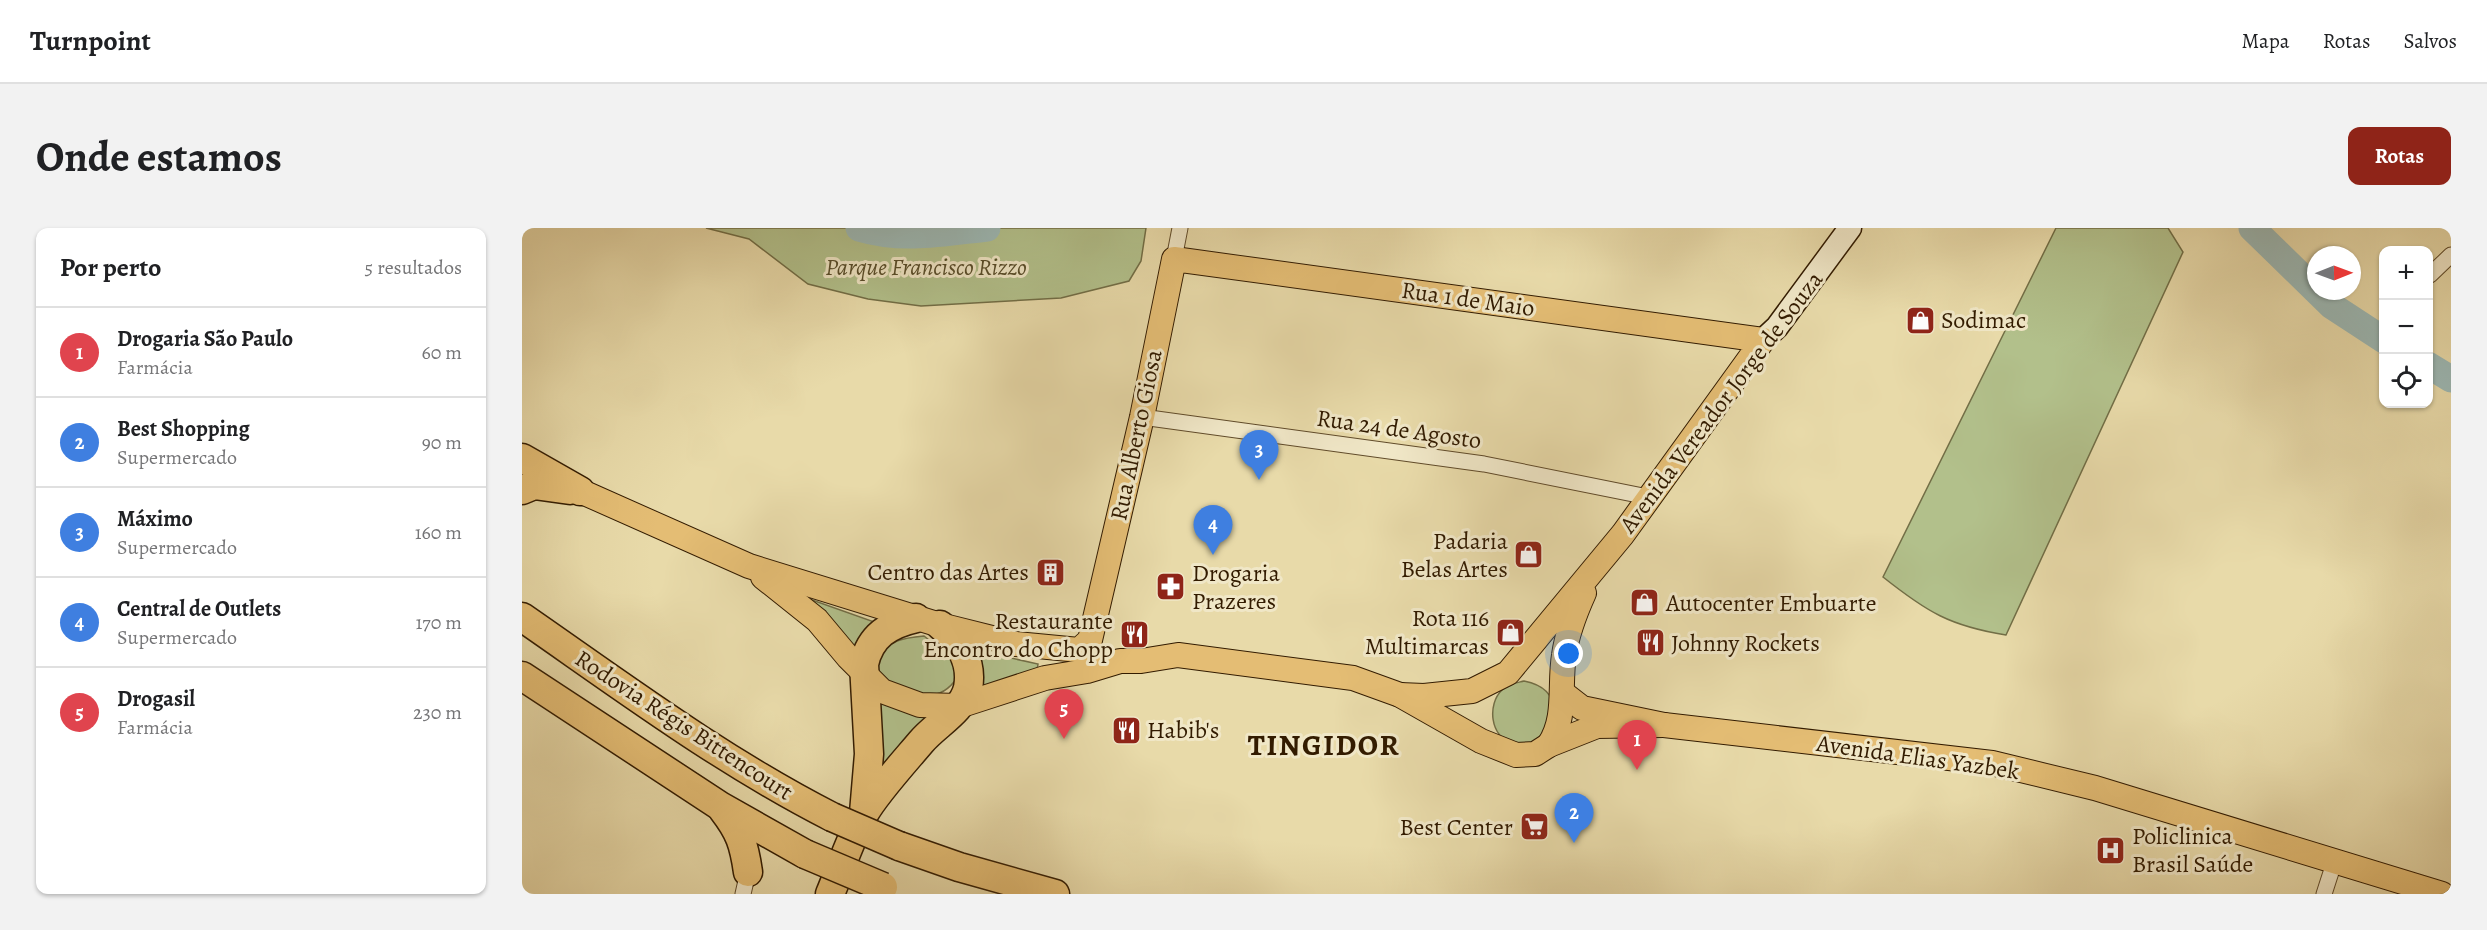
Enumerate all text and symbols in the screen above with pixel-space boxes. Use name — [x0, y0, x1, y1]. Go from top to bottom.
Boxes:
text: Turnpoint — [30, 22, 151, 60]
text: Mapa — [2241, 27, 2290, 55]
text: Rotas — [2323, 27, 2370, 55]
text: Salvos — [2403, 27, 2457, 55]
button: Rotas — [2348, 127, 2451, 185]
text: Onde estamos — [36, 128, 282, 185]
north arrow — [2307, 246, 2361, 300]
map controls — [2379, 246, 2433, 408]
button: + — [2379, 246, 2433, 300]
text: Por perto — [60, 250, 161, 285]
park label: Parque Francisco Rizzo — [825, 251, 1027, 283]
text: 5 resultados — [365, 254, 462, 281]
street label: Avenida Vereador Jorge de Souza — [1611, 264, 1831, 540]
street label: Rua 1 de Maio — [1399, 274, 1537, 324]
button: − — [2379, 300, 2433, 354]
shop icon: Sodimac — [1904, 304, 1936, 336]
place label: Sodimac — [1941, 304, 2026, 336]
text: Drogaria São Paulo — [117, 324, 293, 354]
text: 1 — [76, 339, 83, 366]
text: 60 m — [422, 339, 462, 366]
street label: Rua Alberto Giosa — [1102, 346, 1170, 523]
text: Farmácia — [117, 354, 193, 381]
button: locate — [2379, 354, 2433, 408]
street label: Rua 24 de Agosto — [1315, 402, 1483, 456]
text: Best Shopping — [117, 414, 250, 444]
text: 2 — [75, 429, 84, 456]
text: 90 m — [422, 429, 462, 456]
pin: 3 — [1240, 430, 1278, 480]
text: Supermercado — [117, 444, 237, 471]
text: Máximo — [117, 504, 193, 534]
pin: 4 — [1194, 506, 1232, 555]
text: 3 — [75, 519, 84, 546]
text: 160 m — [415, 519, 462, 546]
place label: Padaria Belas Artes — [1401, 525, 1509, 585]
text: Supermercado — [117, 534, 237, 561]
shop icon: Padaria Belas Artes — [1513, 539, 1545, 571]
place label: Centro das Artes — [867, 556, 1029, 588]
building icon: Centro das Artes — [1034, 556, 1066, 588]
place label: Drogaria Prazeres — [1192, 557, 1281, 617]
pharmacy icon: Drogaria Prazeres — [1155, 571, 1187, 603]
shop icon: Autocenter Embuarte — [1629, 587, 1661, 619]
place label: Autocenter Embuarte — [1665, 587, 1876, 619]
text: Central de Outlets — [117, 594, 281, 624]
place label: Rota 116 Multimarcas — [1365, 602, 1489, 662]
place label: Restaurante Encontro do Chopp — [923, 605, 1113, 665]
text: 4 — [75, 609, 84, 636]
text: 170 m — [416, 609, 462, 636]
shop icon: Rota 116 Multimarcas — [1494, 616, 1526, 648]
restaurant icon: Restaurante Encontro do Chopp — [1118, 619, 1150, 651]
text: Supermercado — [117, 624, 237, 651]
restaurant icon: Johnny Rockets — [1634, 627, 1666, 659]
place label: Johnny Rockets — [1671, 627, 1820, 659]
your location — [1554, 639, 1583, 668]
street label: Rodovia Régis Bittencourt — [569, 642, 799, 808]
text: Drogasil — [117, 684, 195, 714]
pin: 5 — [1044, 690, 1084, 739]
text: 5 — [75, 699, 84, 726]
text: 230 m — [413, 699, 462, 726]
text: Farmácia — [117, 714, 193, 741]
restaurant icon: Habib's — [1110, 714, 1142, 746]
place label: Habib's — [1147, 714, 1219, 746]
pin: 1 — [1618, 720, 1656, 770]
district label: TINGIDOR — [1248, 725, 1400, 765]
street label: Avenida Elias Yazbek — [1814, 727, 2021, 787]
pin: 2 — [1554, 794, 1594, 843]
place label: Best Center — [1400, 811, 1513, 843]
supermarket icon: Best Center — [1518, 811, 1550, 843]
place label: Policlinica Brasil Saúde — [2132, 820, 2253, 880]
hospital icon: Policlinica Brasil Saúde — [2095, 834, 2127, 866]

